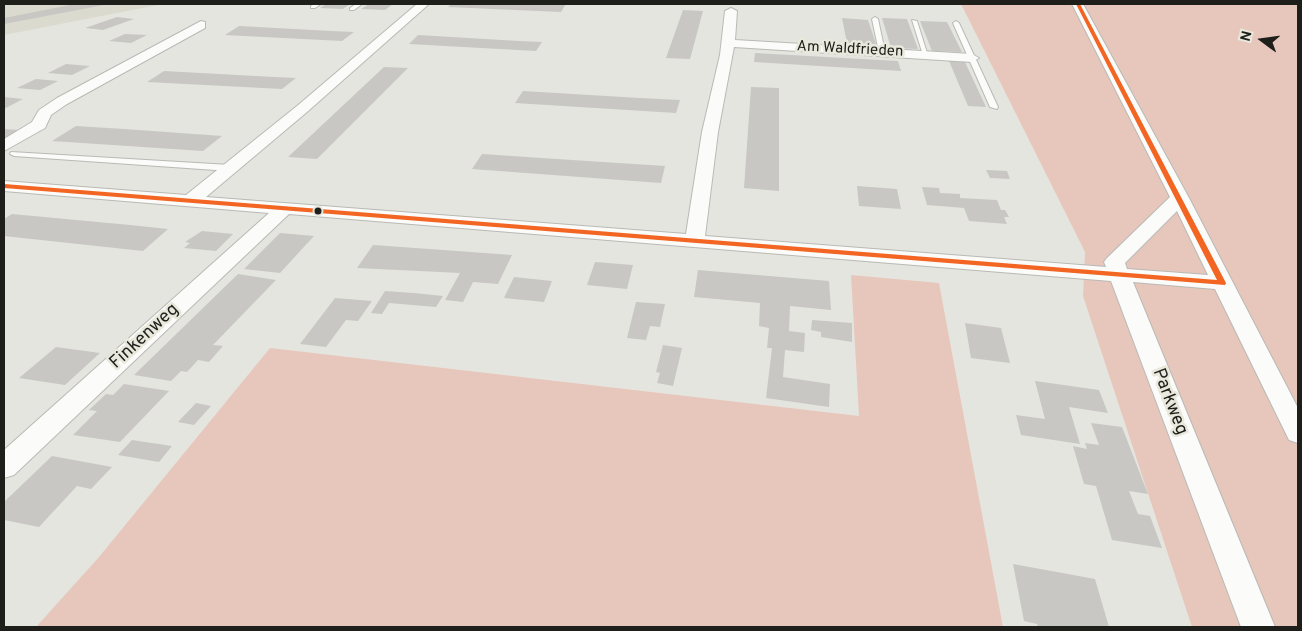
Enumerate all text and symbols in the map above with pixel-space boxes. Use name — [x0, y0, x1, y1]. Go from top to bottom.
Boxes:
north arrow — [1237, 15, 1287, 65]
text: N — [1237, 29, 1256, 43]
street label: Am Waldfrieden — [796, 38, 904, 62]
unlabelled marker — [313, 206, 323, 216]
street label: Finkenweg — [106, 300, 184, 374]
street label: Parkweg — [1146, 366, 1192, 438]

